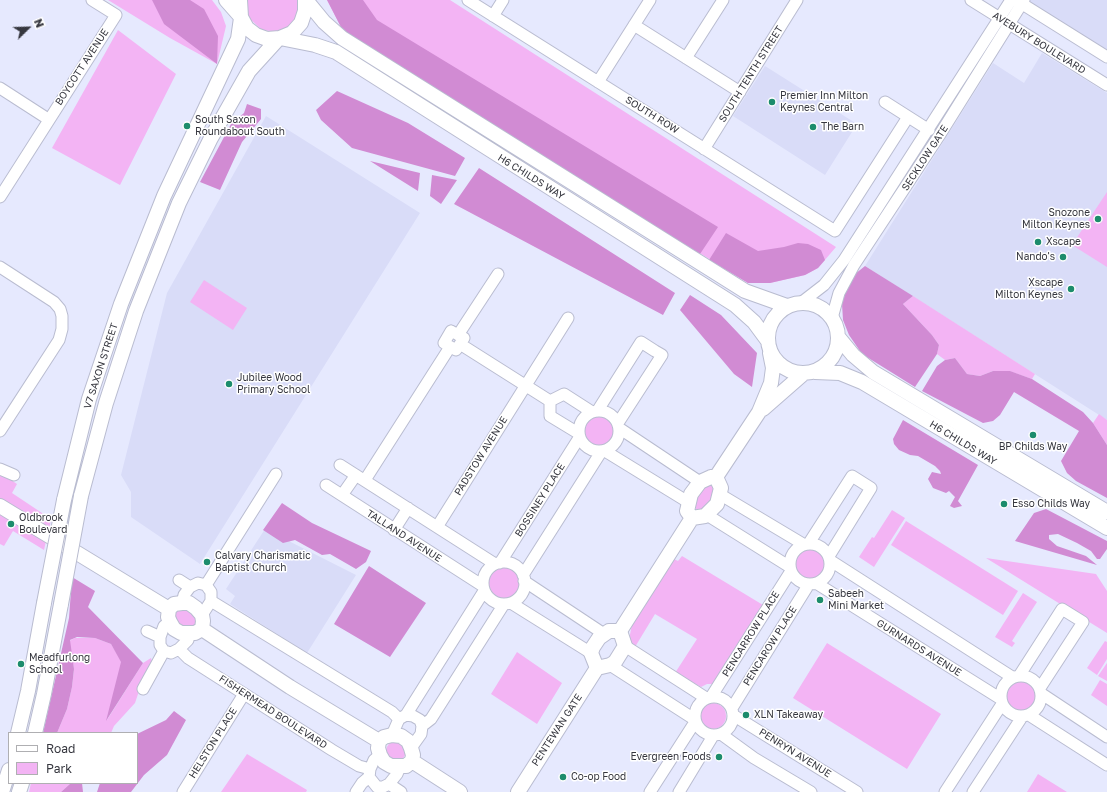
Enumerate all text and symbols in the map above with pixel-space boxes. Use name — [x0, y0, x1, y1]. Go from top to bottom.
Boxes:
north arrow — [8, 8, 48, 48]
street label: AVEBURY BOULEVARD — [990, 9, 1088, 77]
text: N — [32, 17, 47, 30]
street label: SOUTH TENTH STREET — [716, 24, 786, 124]
street label: BOYCOTT AVENUE — [53, 27, 111, 107]
place label: Premier Inn Milton Keynes Central — [780, 90, 868, 114]
street label: SOUTH ROW — [623, 94, 681, 136]
marker: Premier Inn Milton Keynes Central — [767, 97, 777, 107]
place label: South Saxon Roundabout South — [195, 114, 285, 138]
marker: South Saxon Roundabout South — [182, 121, 192, 131]
place label: The Barn — [821, 121, 864, 133]
marker: The Barn — [808, 122, 818, 132]
street label: SECKLOW GATE — [899, 123, 951, 193]
street label: H6 CHILDS WAY — [495, 152, 567, 202]
place label: Snozone Milton Keynes — [1022, 207, 1090, 230]
marker: Snozone Milton Keynes — [1093, 214, 1103, 224]
place label: Xscape — [1046, 236, 1081, 248]
marker: Xscape — [1033, 237, 1043, 247]
place label: Nando's — [1016, 251, 1055, 263]
marker: Nando's — [1058, 252, 1068, 262]
place label: Xscape Milton Keynes — [995, 277, 1063, 300]
marker: Xscape Milton Keynes — [1066, 284, 1076, 294]
street label: V7 SAXON STREET — [81, 322, 121, 410]
place label: Jubilee Wood Primary School — [237, 372, 310, 396]
marker: Jubilee Wood Primary School — [224, 379, 234, 389]
street label: PADSTOW AVENUE — [452, 414, 510, 498]
street label: H6 CHILDS WAY — [927, 418, 999, 468]
marker: BP Childs Way — [1028, 430, 1038, 440]
place label: BP Childs Way — [999, 441, 1067, 453]
street label: BOSSINEY PLACE — [512, 461, 568, 539]
place label: Esso Childs Way — [1012, 498, 1090, 510]
marker: Esso Childs Way — [999, 499, 1009, 509]
street label: TALLAND AVENUE — [364, 507, 444, 565]
place label: Oldbrook Boulevard — [19, 512, 67, 536]
marker: Oldbrook Boulevard — [6, 519, 16, 529]
place label: Calvary Charismatic Baptist Church — [215, 550, 311, 574]
marker: Calvary Charismatic Baptist Church — [202, 557, 212, 567]
place label: Sabeeh Mini Market — [828, 588, 884, 612]
street label: PENCARROW PLACE — [720, 589, 782, 679]
marker: Sabeeh Mini Market — [815, 595, 825, 605]
street label: PENCAROW PLACE — [741, 604, 799, 688]
street label: GURNARDS AVENUE — [874, 617, 964, 679]
place label: Meadfurlong School — [29, 652, 90, 676]
marker: Meadfurlong School — [16, 659, 26, 669]
street label: FISHERMEAD BOULEVARD — [217, 673, 329, 751]
street label: PENTEWAN GATE — [529, 692, 585, 768]
street label: HELSTON PLACE — [186, 705, 240, 781]
place label: XLN Takeaway — [754, 709, 823, 721]
marker: XLN Takeaway — [741, 710, 751, 720]
street label: PENRYN AVENUE — [757, 726, 833, 780]
legend — [8, 732, 138, 784]
text: Road — [46, 741, 75, 756]
place label: Evergreen Foods — [631, 751, 711, 763]
marker: Evergreen Foods — [714, 752, 724, 762]
text: Park — [46, 761, 72, 776]
place label: Co-op Food — [571, 771, 626, 783]
marker: Co-op Food — [558, 772, 568, 782]

